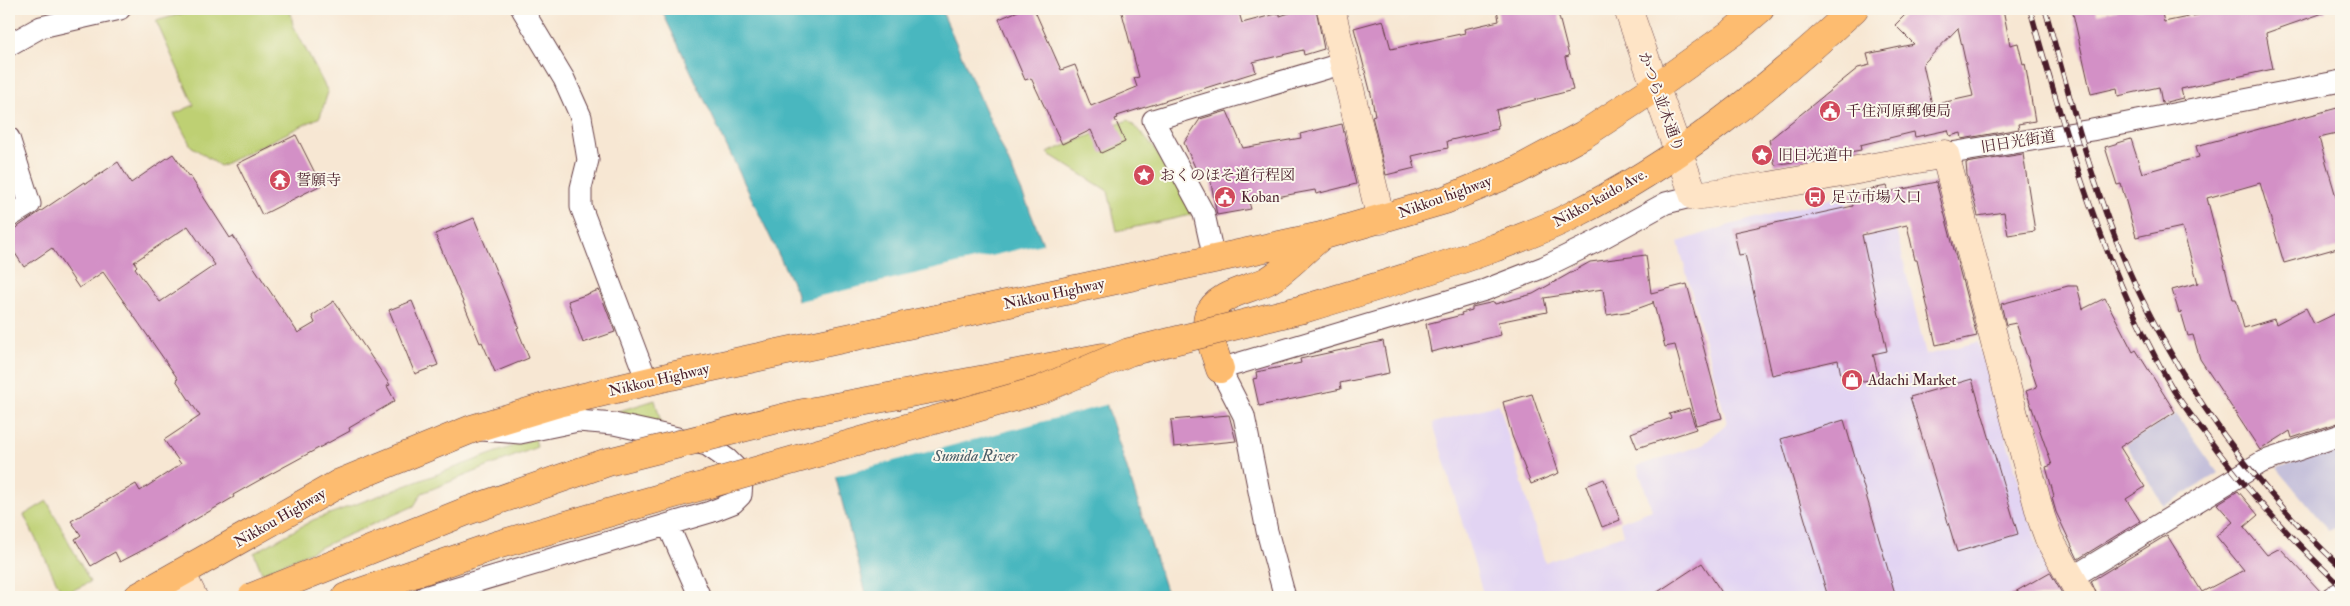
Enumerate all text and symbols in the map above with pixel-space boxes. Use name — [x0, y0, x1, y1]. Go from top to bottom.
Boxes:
street label: かつら並木通り — [1634, 49, 1688, 155]
public building icon: 千住河原郵便局 — [1818, 99, 1842, 123]
place label: 千住河原郵便局 — [1846, 102, 1951, 121]
street label: 旧日光街道 — [1979, 127, 2057, 157]
place icon: 旧日光道中 — [1750, 143, 1774, 167]
place label: 旧日光道中 — [1778, 146, 1853, 165]
place icon: おくのほそ道行程図 — [1132, 163, 1156, 187]
street label: Nikko-kaido Ave. — [1550, 164, 1650, 232]
place label: おくのほそ道行程図 — [1160, 166, 1295, 185]
temple icon: 誓願寺 — [268, 168, 292, 192]
place label: 誓願寺 — [296, 171, 341, 190]
street label: Nikkou highway — [1396, 171, 1495, 223]
public building icon: Koban — [1213, 185, 1237, 209]
bus stop icon: 足立市場入口 — [1803, 185, 1827, 209]
place label: Koban — [1241, 188, 1280, 207]
place label: 足立市場入口 — [1831, 188, 1921, 207]
street label: Nikkou Highway — [1002, 274, 1107, 314]
street label: Nikkou Highway — [607, 359, 712, 401]
shop icon: Adachi Market — [1840, 368, 1864, 392]
place label: Adachi Market — [1867, 371, 1956, 390]
water label: Sumida River — [932, 446, 1018, 466]
street label: Nikkou Highway — [231, 484, 330, 552]

